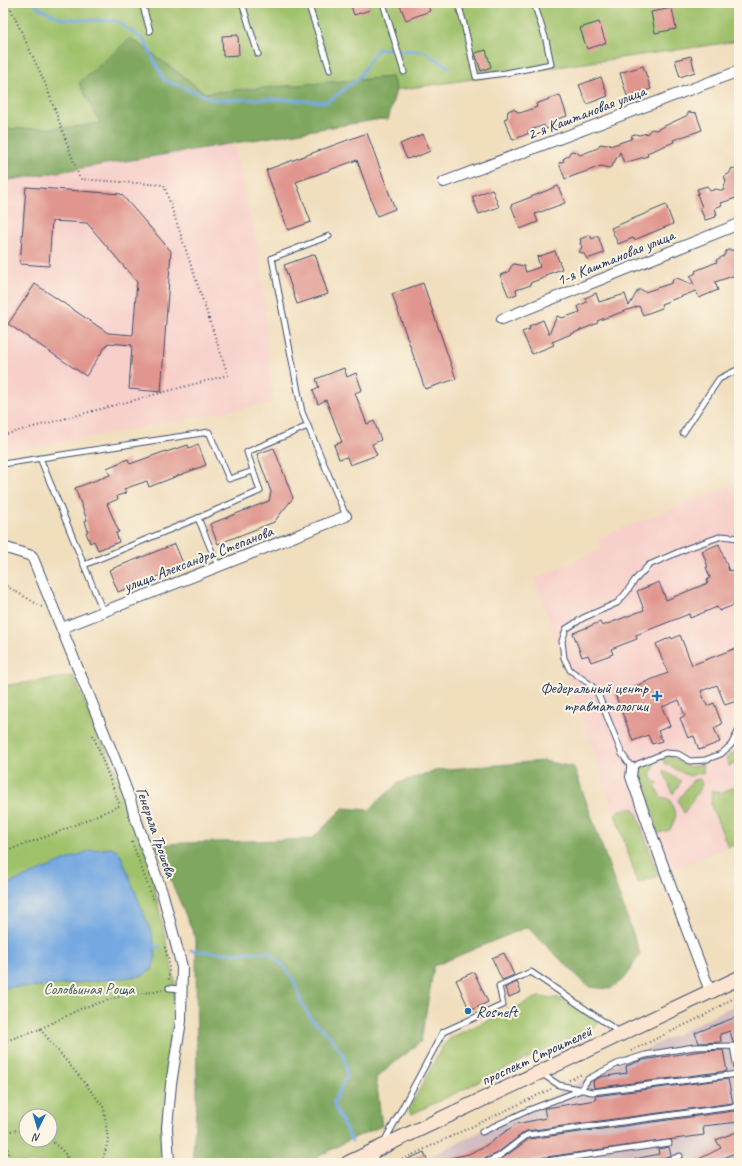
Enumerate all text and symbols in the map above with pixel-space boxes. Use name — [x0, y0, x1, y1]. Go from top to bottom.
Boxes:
street label: 2-я Каштановая улица — [524, 81, 650, 145]
street label: 1-я Каштановая улица — [554, 225, 679, 291]
street label: улица Александра Степанова — [120, 521, 277, 597]
place label: Федеральный центр травматологии — [540, 678, 649, 716]
marker: Федеральный центр травматологии — [651, 690, 663, 702]
street label: Генерала Трошева — [131, 785, 181, 881]
park label: Соловьиная Роща — [43, 979, 136, 999]
place label: Rosneft — [476, 1002, 519, 1022]
marker: Rosneft — [463, 1006, 473, 1016]
street label: проспект Строителей — [478, 1021, 596, 1090]
north arrow — [18, 1108, 58, 1148]
text: N — [31, 1131, 41, 1145]

